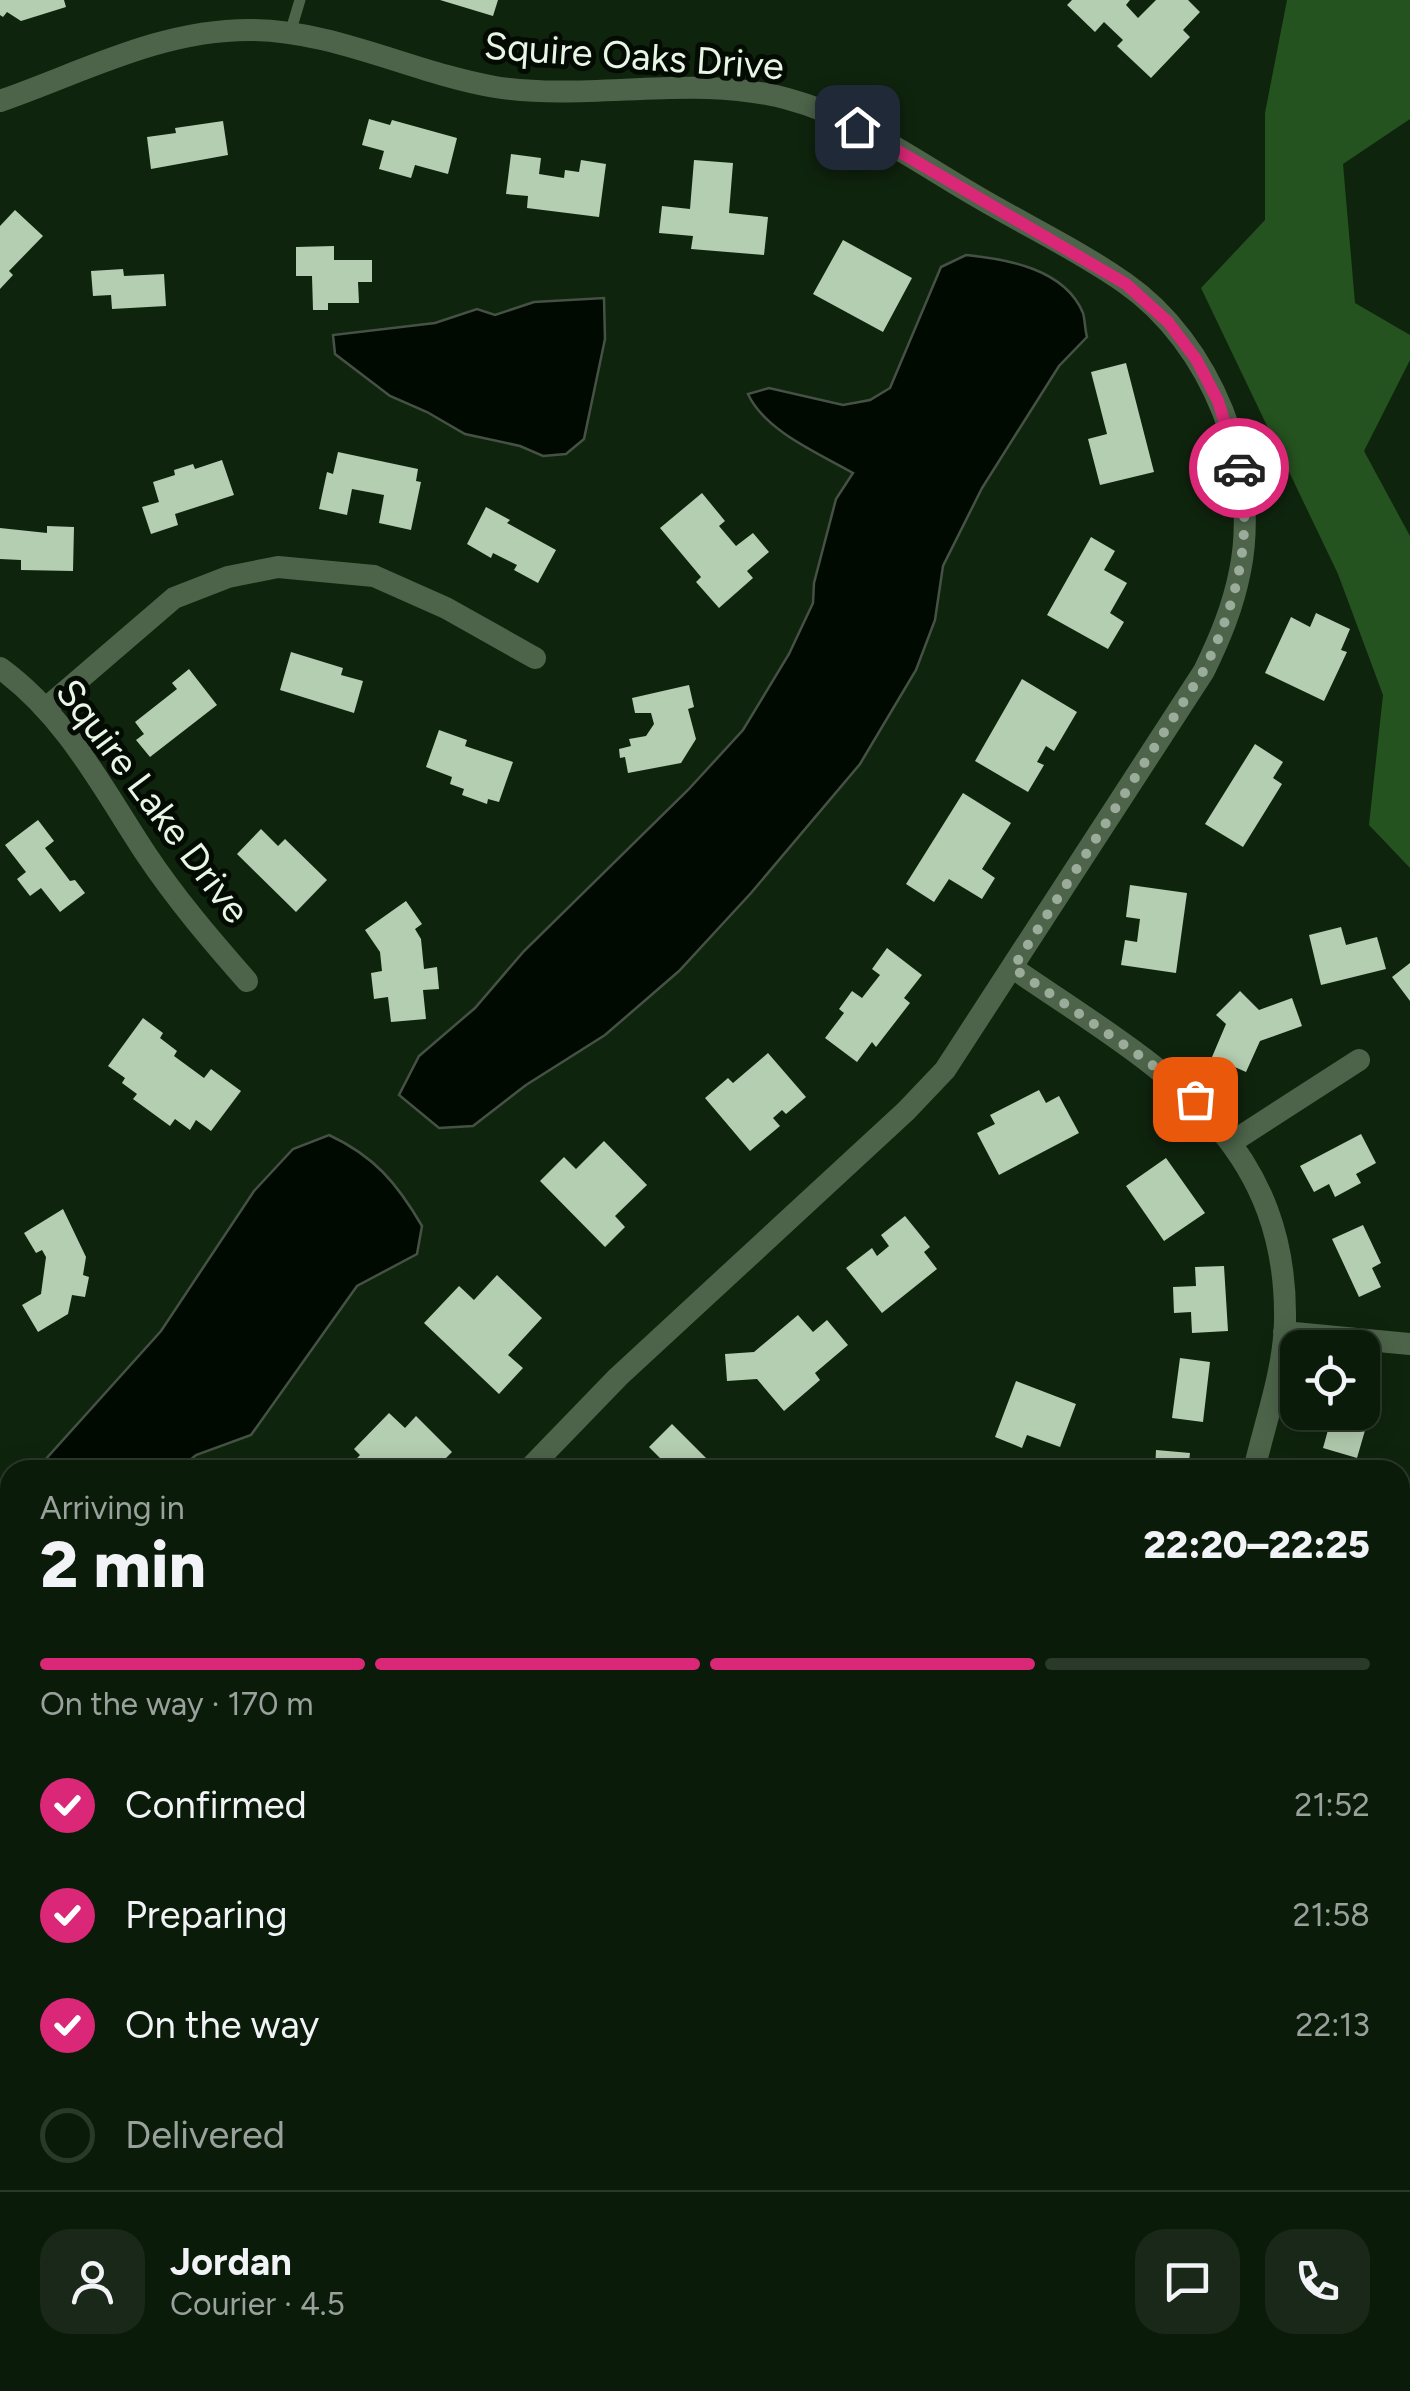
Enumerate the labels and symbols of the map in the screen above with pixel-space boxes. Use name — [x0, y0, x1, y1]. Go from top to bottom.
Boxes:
street label: Squire Oaks Drive — [482, 23, 786, 89]
pin — [815, 85, 900, 170]
courier — [1189, 418, 1289, 518]
street label: Squire Lake Drive — [46, 670, 260, 932]
pin — [1153, 1057, 1238, 1142]

